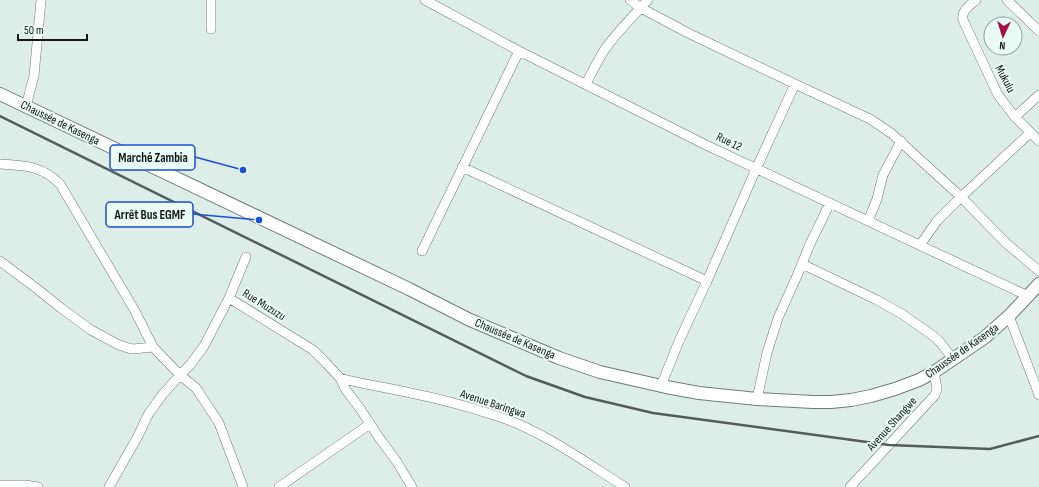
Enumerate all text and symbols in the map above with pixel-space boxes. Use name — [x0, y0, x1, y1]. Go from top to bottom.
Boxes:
scale bar — [18, 16, 87, 42]
north arrow — [983, 16, 1023, 56]
text: 50 m — [24, 23, 44, 38]
text: N — [999, 39, 1006, 52]
street label: Mukulu — [992, 63, 1018, 95]
street label: Chaussée de Kasenga — [18, 97, 102, 149]
street label: Rue 12 — [714, 129, 744, 155]
callout: Marché Zambia — [110, 145, 195, 170]
text: Marché Zambia — [118, 150, 188, 166]
callout: Arrêt Bus EGMF — [106, 202, 193, 227]
text: Arrêt Bus EGMF — [114, 207, 186, 223]
street label: Rue Muzuzu — [240, 286, 288, 324]
street label: Chaussée de Kasenga — [473, 315, 558, 363]
street label: Chaussée de Kasenga — [923, 320, 1002, 382]
street label: Avenue Baringwa — [457, 386, 528, 422]
street label: Avenue Shangwe — [863, 394, 920, 455]

